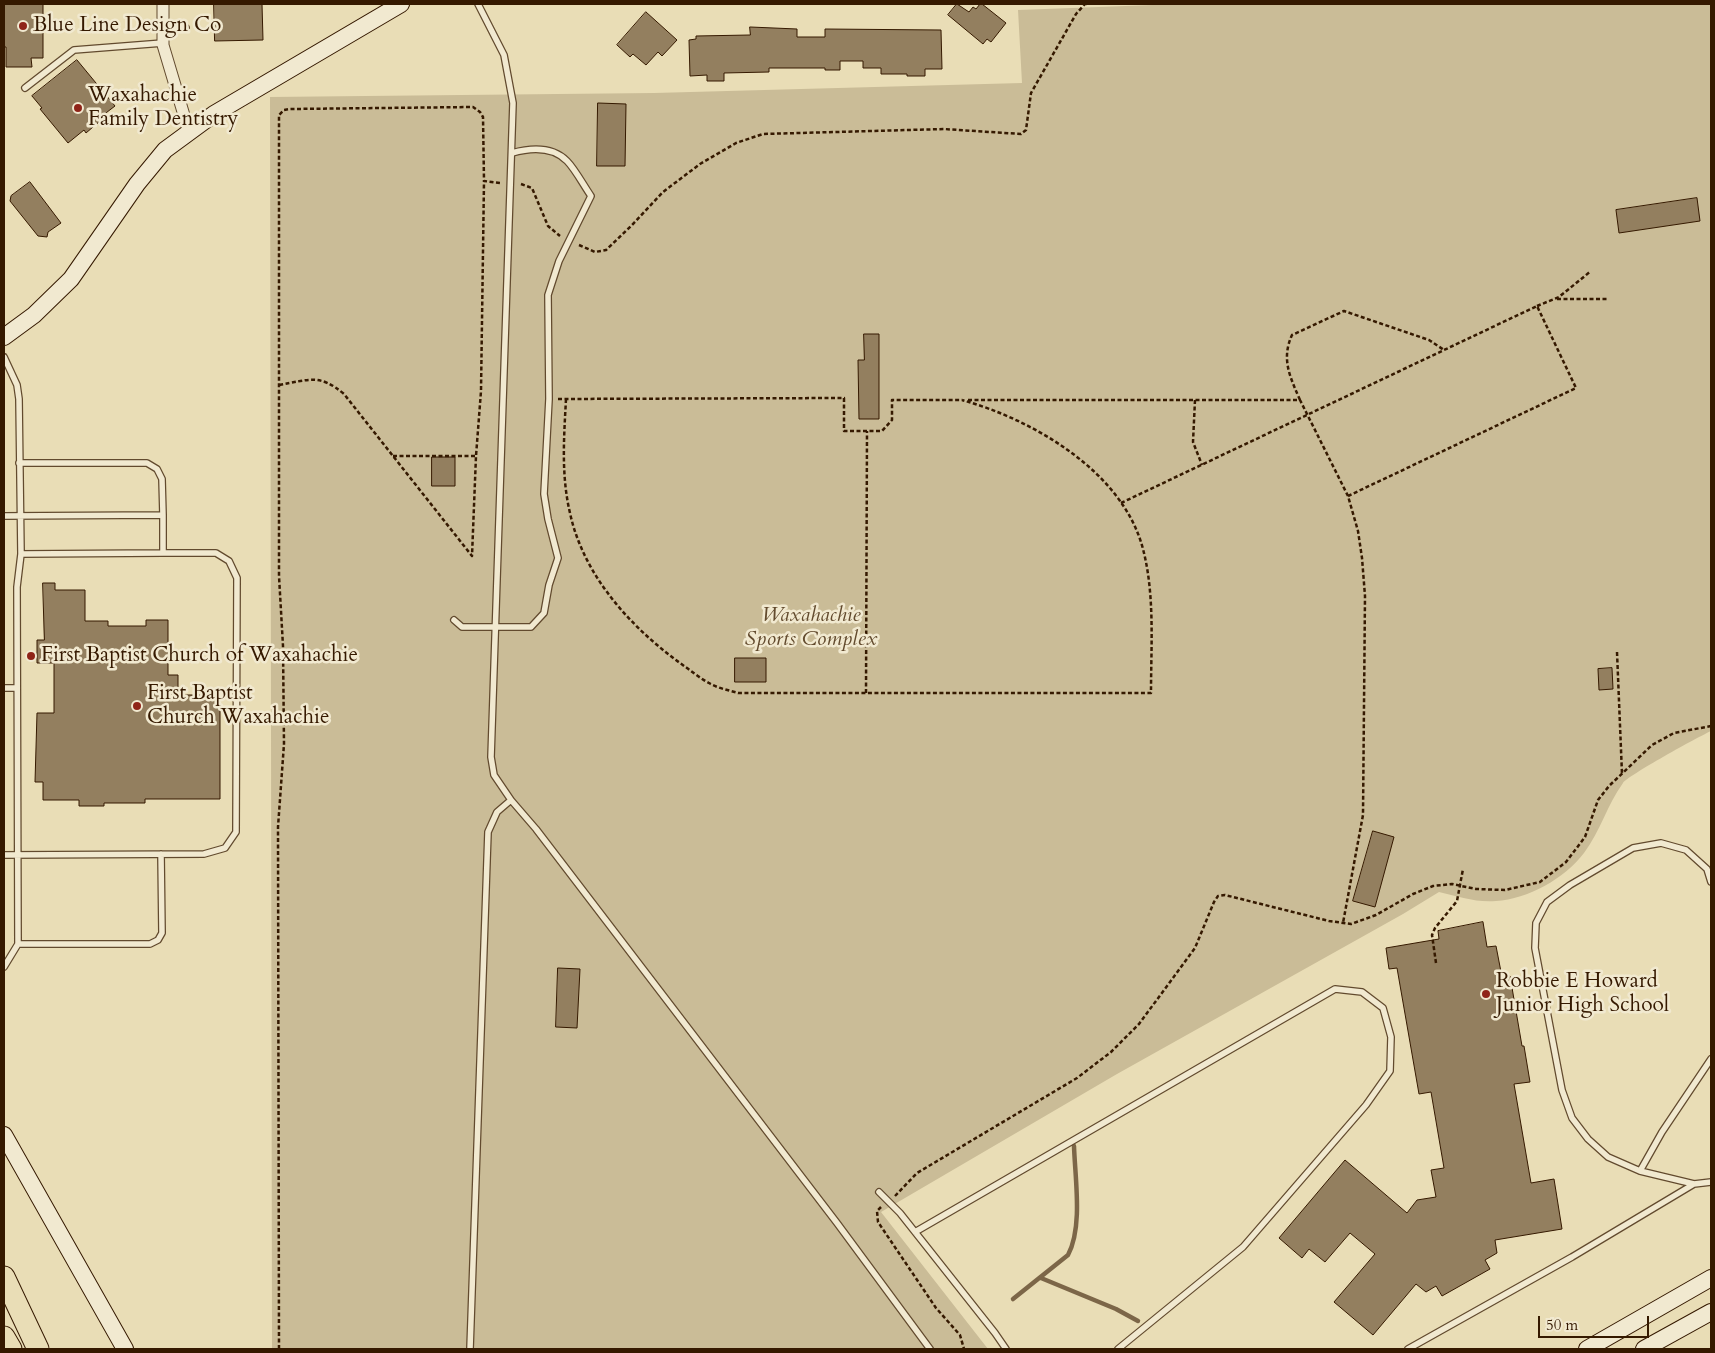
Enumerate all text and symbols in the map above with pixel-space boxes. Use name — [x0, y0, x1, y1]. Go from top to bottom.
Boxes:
place label: Blue Line Design Co — [33, 13, 221, 39]
marker: Blue Line Design Co — [17, 20, 29, 32]
place label: Waxahachie Family Dentistry — [88, 83, 238, 133]
marker: Waxahachie Family Dentistry — [72, 102, 84, 114]
park label: Waxahachie Sports Complex — [745, 603, 877, 653]
place label: First Baptist Church of Waxahachie — [41, 643, 358, 669]
marker: First Baptist Church of Waxahachie — [25, 650, 37, 662]
place label: First Baptist Church Waxahachie — [147, 681, 329, 731]
marker: First Baptist Church Waxahachie — [131, 700, 143, 712]
place label: Robbie E Howard Junior High School — [1496, 969, 1669, 1019]
marker: Robbie E Howard Junior High School — [1480, 988, 1492, 1000]
scale bar — [1540, 1306, 1651, 1338]
text: 50 m — [1546, 1315, 1578, 1335]

